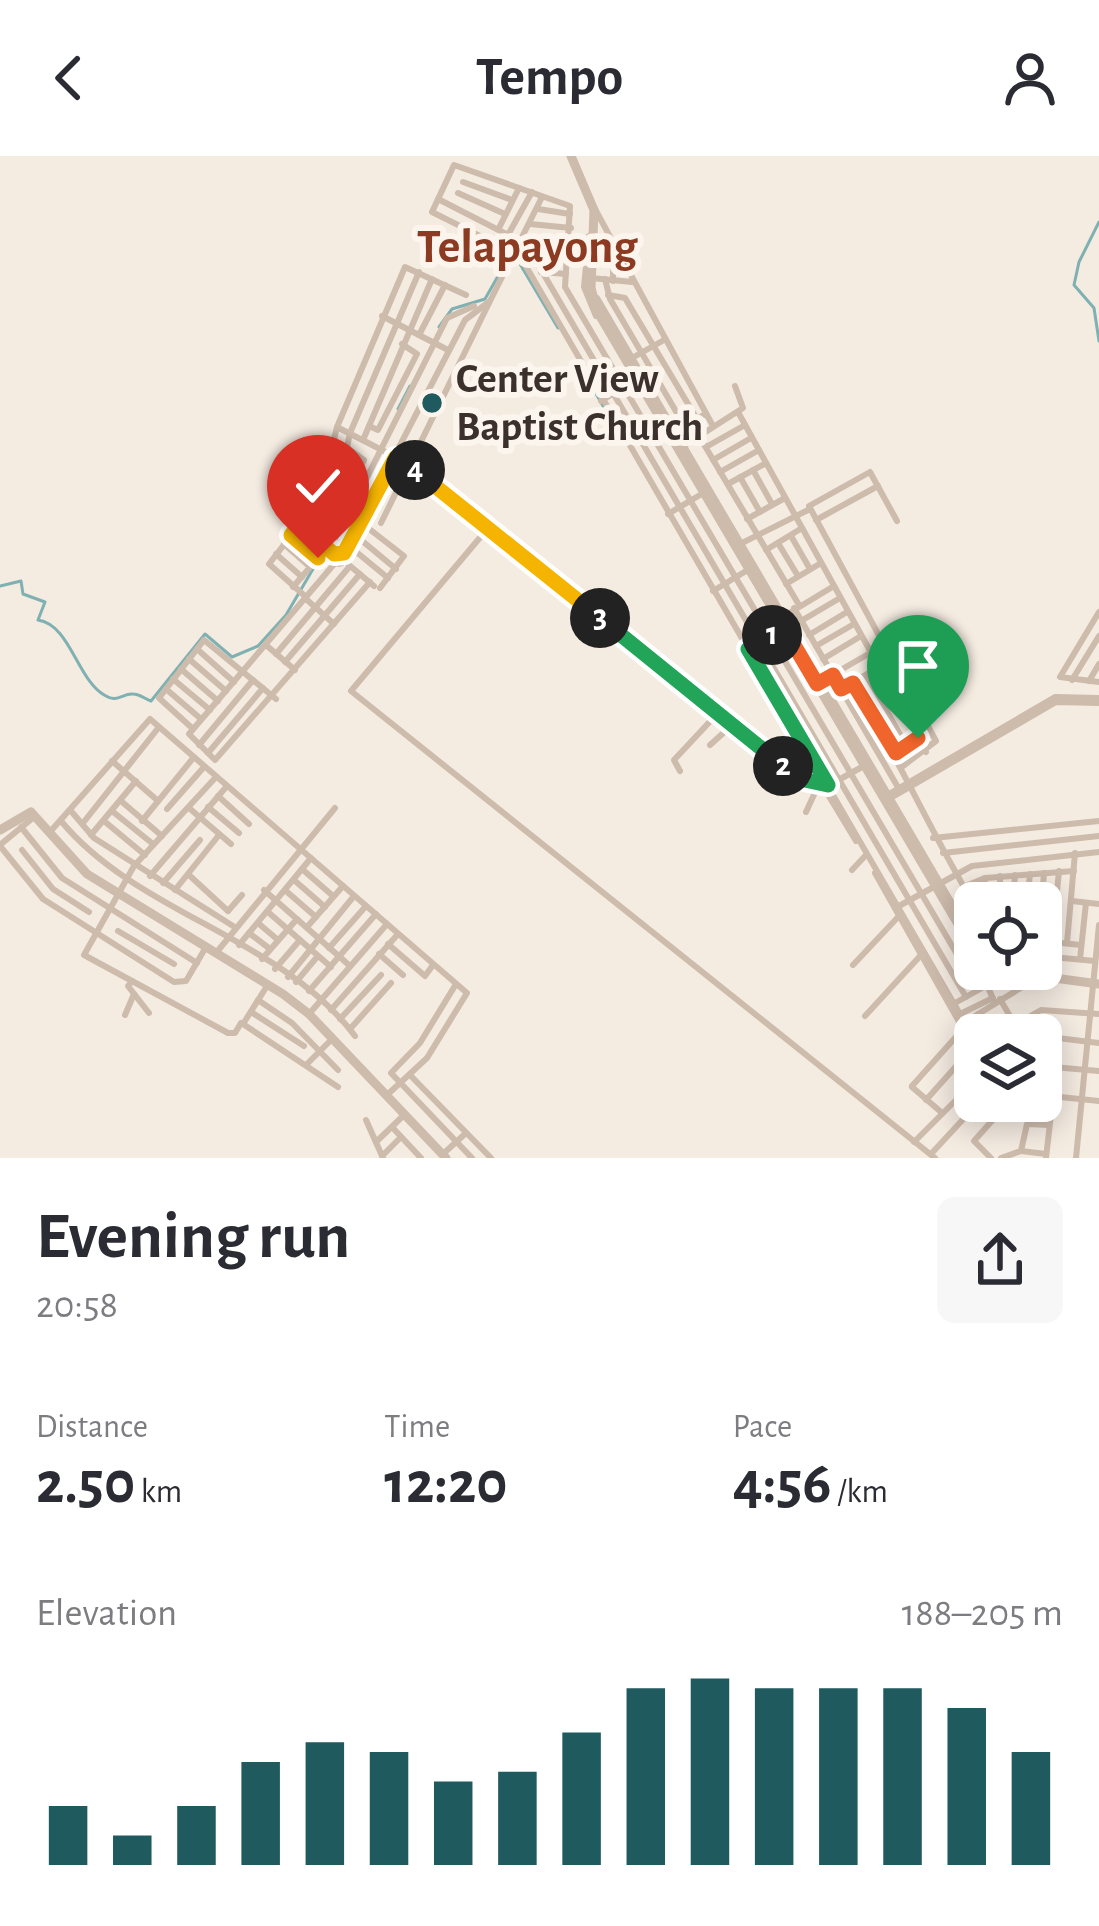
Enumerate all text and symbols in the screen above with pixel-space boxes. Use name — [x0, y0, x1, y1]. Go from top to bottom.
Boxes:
icon: back — [36, 45, 102, 111]
icon: person — [997, 45, 1063, 111]
text: Tempo — [476, 51, 623, 105]
district label: Telapayong — [417, 224, 638, 272]
place label: Center View Baptist Church — [456, 358, 703, 448]
marker: Center View Baptist Church — [419, 390, 445, 416]
pin — [267, 435, 369, 558]
pin: 4 — [385, 440, 445, 500]
icon: check — [285, 453, 351, 519]
text: 4 — [407, 453, 423, 486]
pin: 3 — [570, 588, 630, 648]
text: 3 — [593, 601, 607, 634]
pin: 1 — [742, 605, 802, 665]
pin — [867, 615, 969, 738]
text: 1 — [766, 618, 778, 651]
icon: arrive — [885, 633, 951, 699]
pin: 2 — [753, 736, 813, 796]
text: 2 — [775, 749, 791, 782]
map controls — [954, 882, 1062, 1122]
button: locate — [954, 882, 1062, 990]
button: layers — [954, 1014, 1062, 1122]
button: share — [937, 1197, 1063, 1323]
text: Evening run — [36, 1204, 350, 1270]
text: 20:58 — [36, 1286, 118, 1325]
text: Distance — [36, 1411, 148, 1444]
text: Time — [384, 1411, 450, 1444]
text: Pace — [733, 1411, 792, 1444]
text: 2.50 — [36, 1454, 135, 1514]
text: 12:20 — [384, 1454, 507, 1514]
text: 4:56 — [733, 1454, 831, 1514]
text: km — [135, 1476, 182, 1509]
text: /km — [831, 1476, 888, 1509]
text: Elevation — [36, 1594, 177, 1633]
text: 188–205 m — [902, 1594, 1063, 1633]

